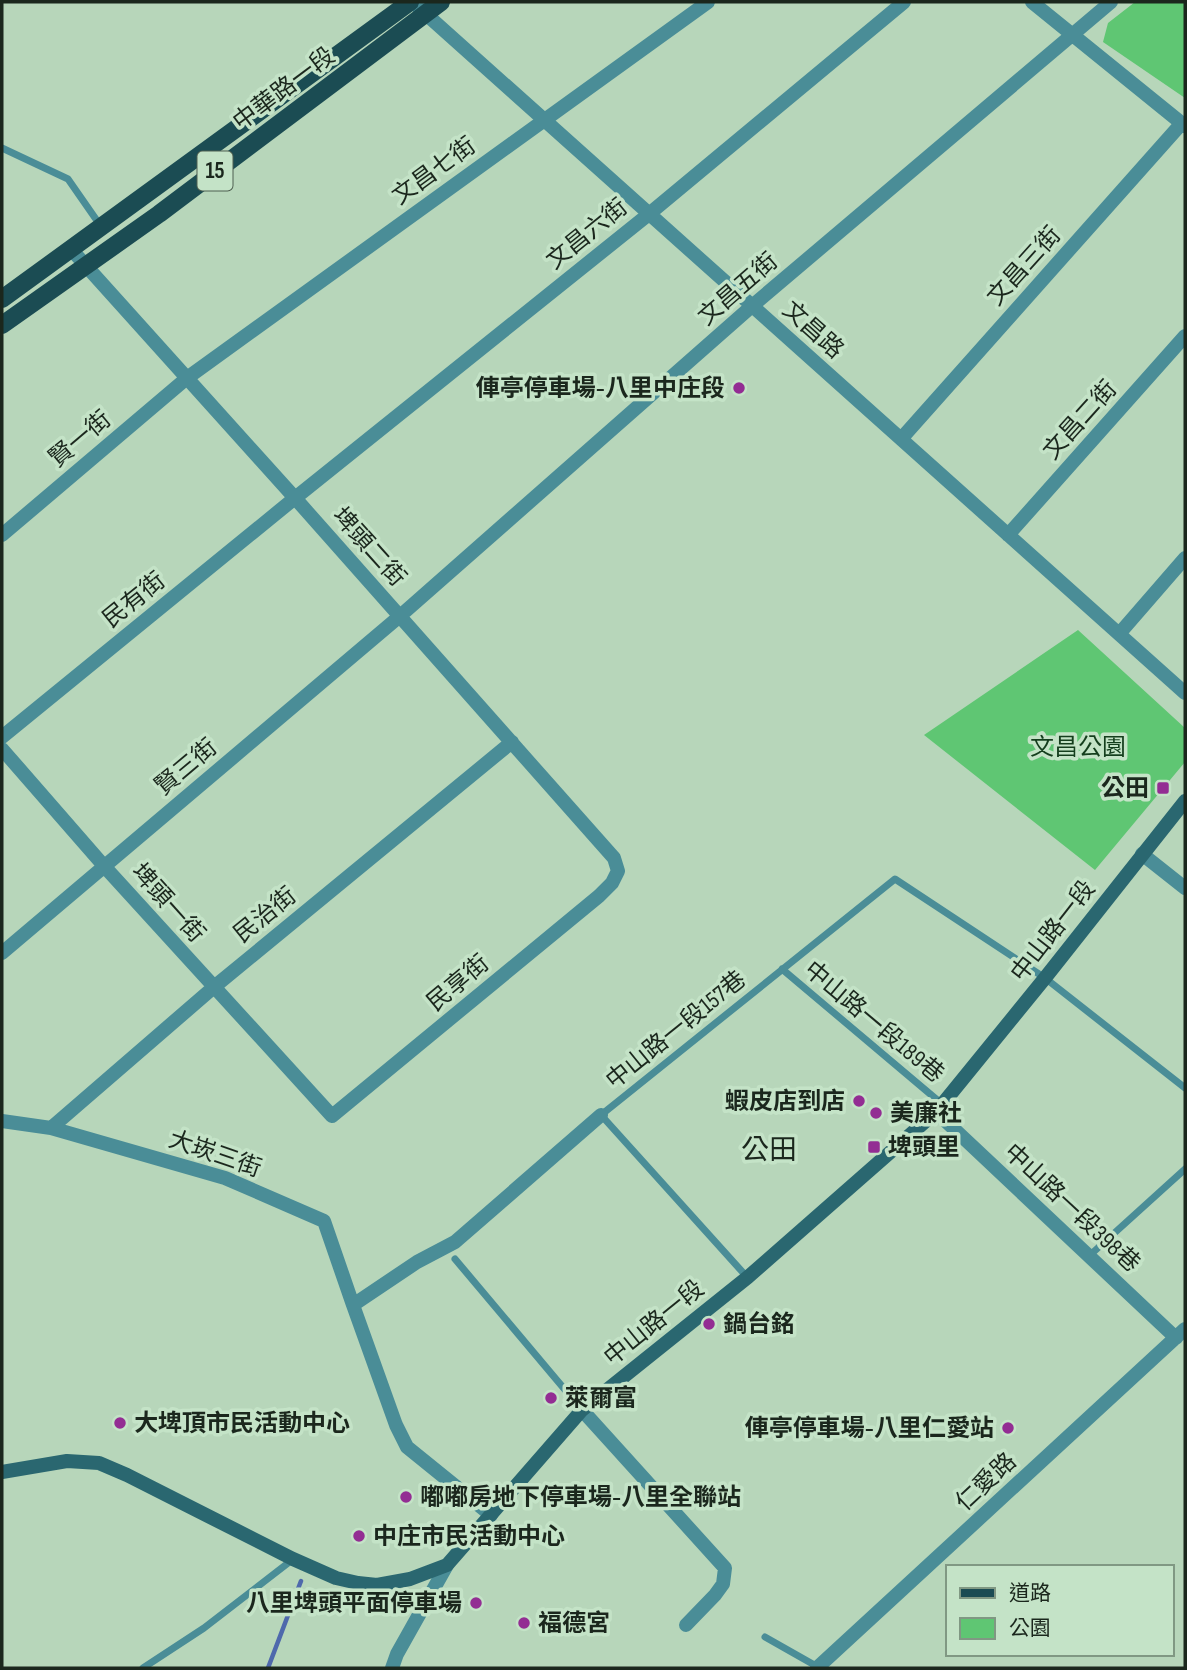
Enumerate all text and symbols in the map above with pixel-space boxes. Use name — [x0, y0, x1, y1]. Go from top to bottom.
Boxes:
street label: 中華路一段 — [227, 41, 341, 137]
street label: 文昌七街 — [387, 131, 481, 211]
road number: 15 — [198, 152, 232, 190]
street label: 文昌六街 — [541, 193, 633, 275]
street label: 文昌三街 — [981, 221, 1067, 311]
street label: 文昌五街 — [692, 247, 784, 331]
street label: 文昌路 — [777, 295, 849, 365]
place label: 俥亭停車場-八里中庄段 — [476, 374, 725, 403]
street label: 文昌二街 — [1037, 375, 1123, 465]
marker: 俥亭停車場-八里中庄段 — [731, 380, 747, 396]
street label: 賢一街 — [43, 405, 117, 473]
street label: 埤頭二街 — [326, 502, 412, 592]
street label: 民有街 — [97, 566, 171, 634]
street label: 賢三街 — [149, 733, 223, 801]
park label: 文昌公園 — [1030, 733, 1126, 762]
place label: 公田 — [1101, 774, 1149, 803]
marker: 公田 — [1155, 780, 1171, 796]
street label: 埤頭一街 — [125, 858, 211, 948]
street label: 中山路一段 — [1005, 875, 1101, 987]
street label: 民治街 — [228, 881, 302, 949]
street label: 民享街 — [421, 949, 495, 1017]
street label: 中山路一段189巷 — [798, 955, 950, 1089]
street label: 中山路一段157巷 — [600, 965, 752, 1095]
place label: 蝦皮店到店 — [725, 1087, 845, 1116]
marker: 蝦皮店到店 — [851, 1093, 867, 1109]
place label: 美廉社 — [890, 1099, 962, 1128]
marker: 美廉社 — [868, 1105, 884, 1121]
street label: 大崁三街 — [165, 1125, 265, 1183]
place label: 埤頭里 — [888, 1133, 960, 1162]
district label: 公田 — [741, 1134, 797, 1167]
street label: 中山路一段398巷 — [998, 1138, 1146, 1278]
marker: 埤頭里 — [866, 1139, 882, 1155]
street label: 中山路一段 — [598, 1274, 710, 1372]
place label: 鍋台銘 — [723, 1310, 795, 1339]
marker: 鍋台銘 — [701, 1316, 717, 1332]
place label: 萊爾富 — [565, 1384, 637, 1413]
marker: 萊爾富 — [543, 1390, 559, 1406]
place label: 大埤頂市民活動中心 — [134, 1409, 350, 1438]
place label: 俥亭停車場-八里仁愛站 — [745, 1414, 994, 1443]
marker: 大埤頂市民活動中心 — [112, 1415, 128, 1431]
marker: 俥亭停車場-八里仁愛站 — [1000, 1420, 1016, 1436]
street label: 仁愛路 — [950, 1447, 1022, 1517]
place label: 嘟嘟房地下停車場-八里全聯站 — [420, 1483, 741, 1512]
marker: 嘟嘟房地下停車場-八里全聯站 — [398, 1489, 414, 1505]
place label: 中庄市民活動中心 — [373, 1522, 565, 1551]
marker: 中庄市民活動中心 — [351, 1528, 367, 1544]
legend — [946, 1565, 1173, 1656]
text: 道路 — [1009, 1581, 1051, 1606]
place label: 八里埤頭平面停車場 — [246, 1589, 462, 1618]
marker: 八里埤頭平面停車場 — [468, 1595, 484, 1611]
place label: 福德宮 — [538, 1609, 610, 1638]
marker: 福德宮 — [516, 1615, 532, 1631]
text: 公園 — [1009, 1616, 1051, 1641]

